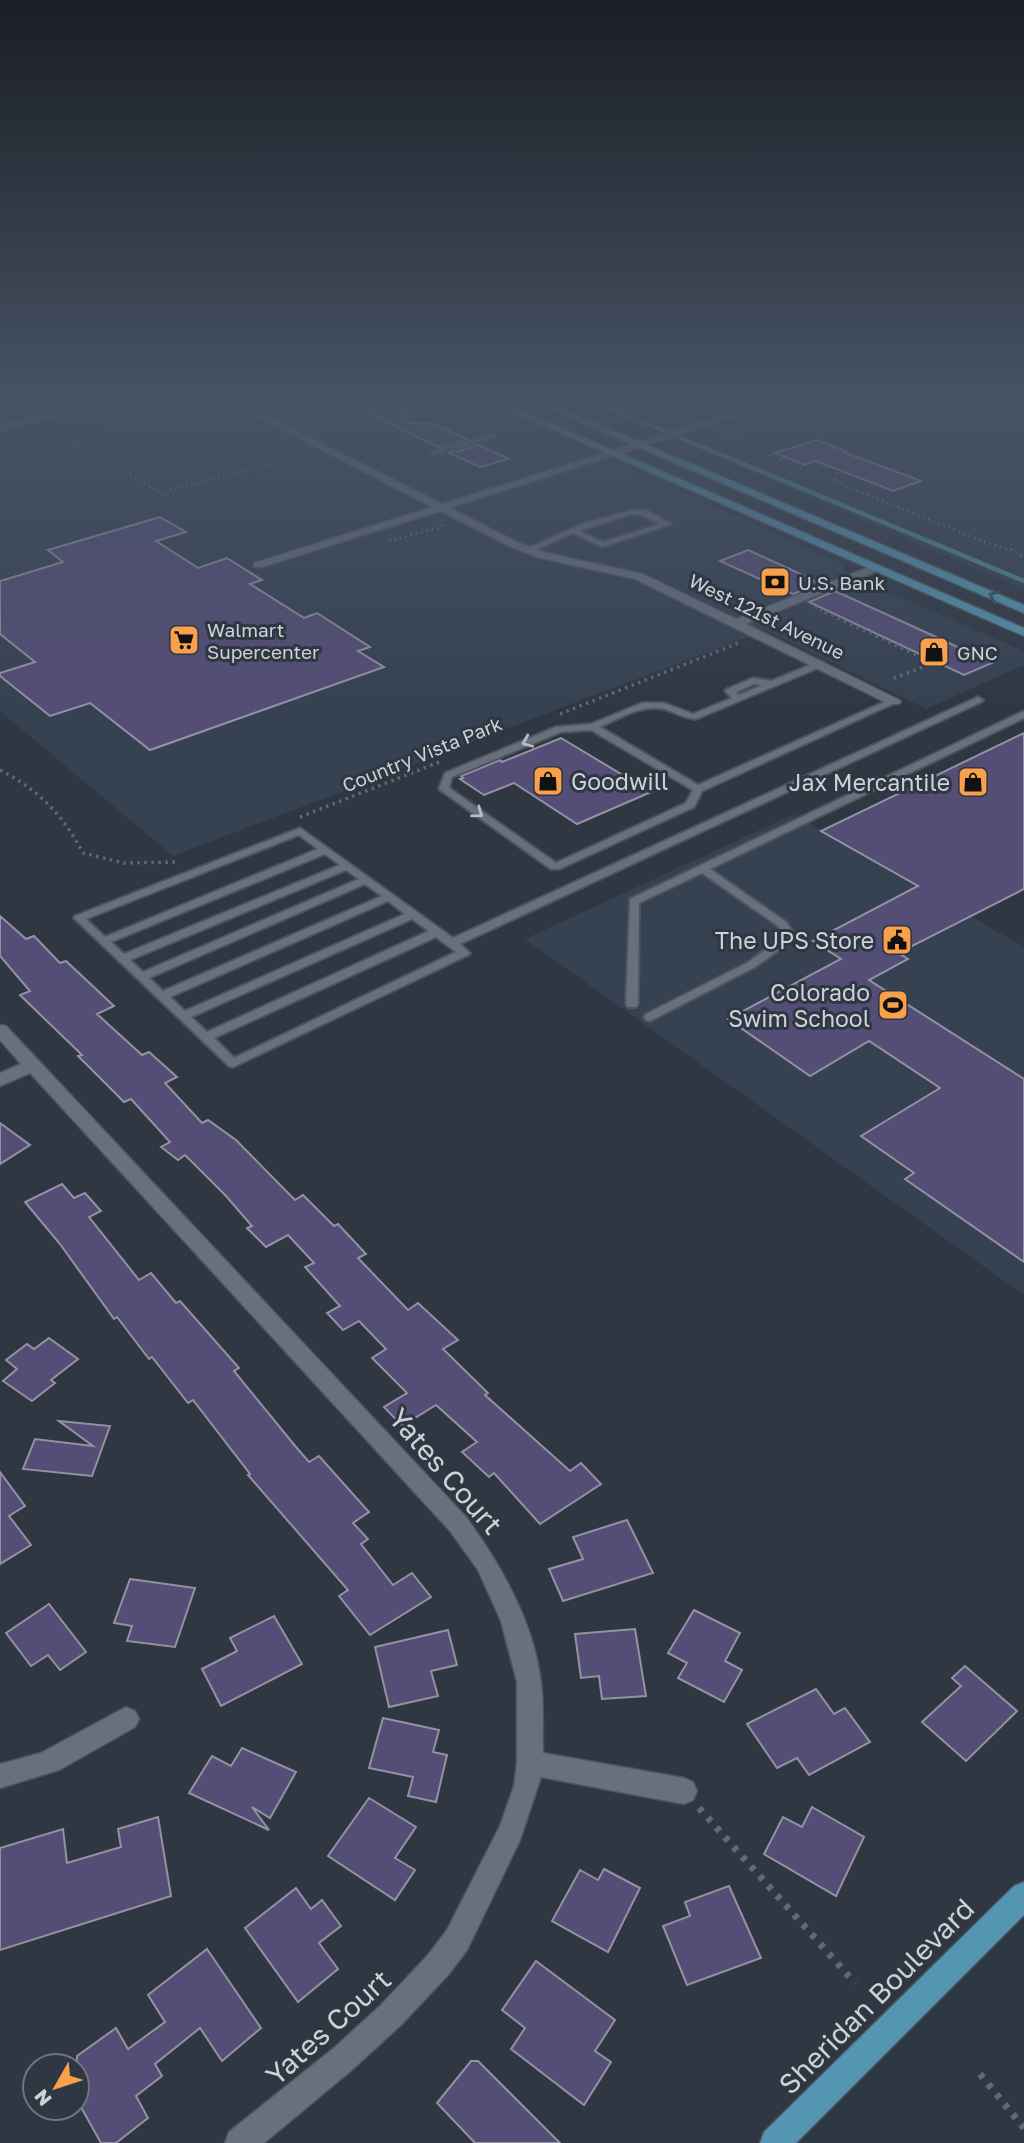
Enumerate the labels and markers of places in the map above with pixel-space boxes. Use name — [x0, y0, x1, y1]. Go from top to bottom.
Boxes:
bank icon: U.S. Bank — [758, 565, 792, 599]
place label: U.S. Bank — [798, 571, 885, 594]
place label: Walmart Supercenter — [207, 618, 320, 663]
supermarket icon: Walmart Supercenter — [167, 623, 201, 657]
shop icon: GNC — [917, 635, 951, 669]
place label: GNC — [957, 641, 998, 664]
shop icon: Goodwill — [531, 764, 565, 798]
shop icon: Jax Mercantile — [956, 765, 990, 799]
place label: Goodwill — [571, 767, 668, 795]
place label: Jax Mercantile — [789, 768, 950, 796]
public building icon: The UPS Store — [880, 923, 914, 957]
place label: The UPS Store — [715, 926, 874, 954]
place label: Colorado Swim School — [728, 978, 870, 1032]
sports icon: Colorado Swim School — [876, 988, 910, 1022]

